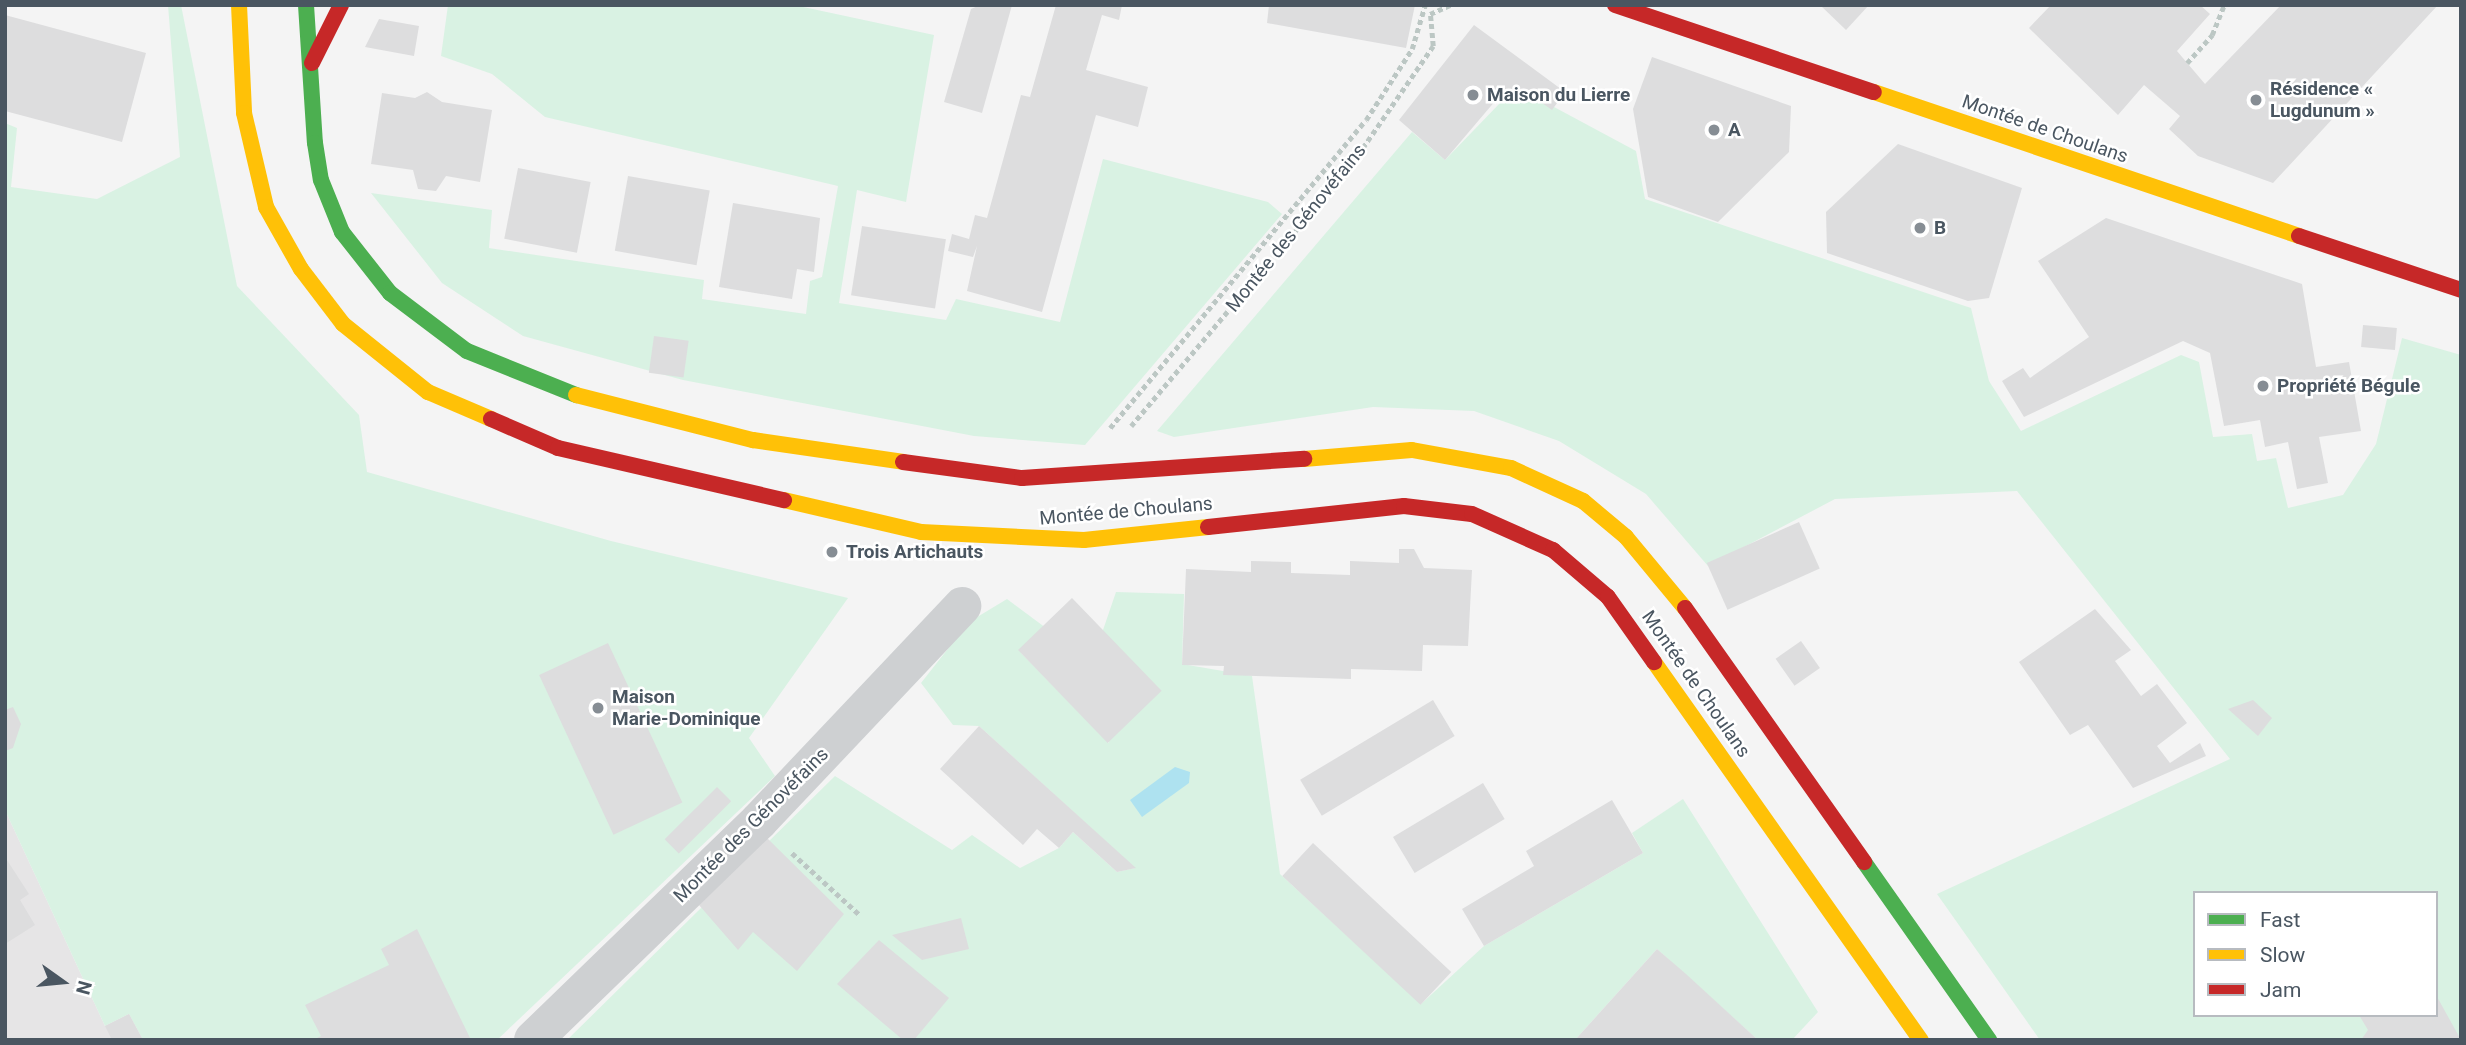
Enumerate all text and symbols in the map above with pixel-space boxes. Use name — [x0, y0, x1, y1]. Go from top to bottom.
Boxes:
place label: Résidence « Lugdunum » — [2270, 78, 2375, 122]
place label: Maison du Lierre — [1487, 84, 1630, 106]
marker: Maison du Lierre — [1465, 87, 1481, 103]
street label: Montée de Choulans — [1959, 90, 2131, 168]
marker: Résidence « Lugdunum » — [2248, 92, 2264, 108]
place label: A — [1728, 119, 1741, 141]
marker: A — [1706, 122, 1722, 138]
street label: Montée des Génovéfains — [1221, 139, 1371, 317]
place label: B — [1934, 217, 1946, 239]
marker: B — [1912, 220, 1928, 236]
place label: Propriété Bégule — [2277, 375, 2420, 397]
marker: Propriété Bégule — [2255, 378, 2271, 394]
street label: Montée de Choulans — [1038, 492, 1214, 530]
place label: Trois Artichauts — [846, 541, 983, 563]
marker: Trois Artichauts — [824, 544, 840, 560]
street label: Montée de Choulans — [1637, 606, 1755, 762]
place label: Maison Marie-Dominique — [612, 686, 760, 730]
marker: Maison Marie-Dominique — [590, 700, 606, 716]
street label: Montée des Génovéfains — [669, 743, 833, 907]
legend — [2193, 891, 2438, 1017]
text: Fast — [2260, 908, 2300, 932]
text: Slow — [2260, 943, 2305, 967]
north arrow — [28, 947, 98, 1017]
text: N — [71, 978, 97, 997]
text: Jam — [2260, 978, 2301, 1002]

